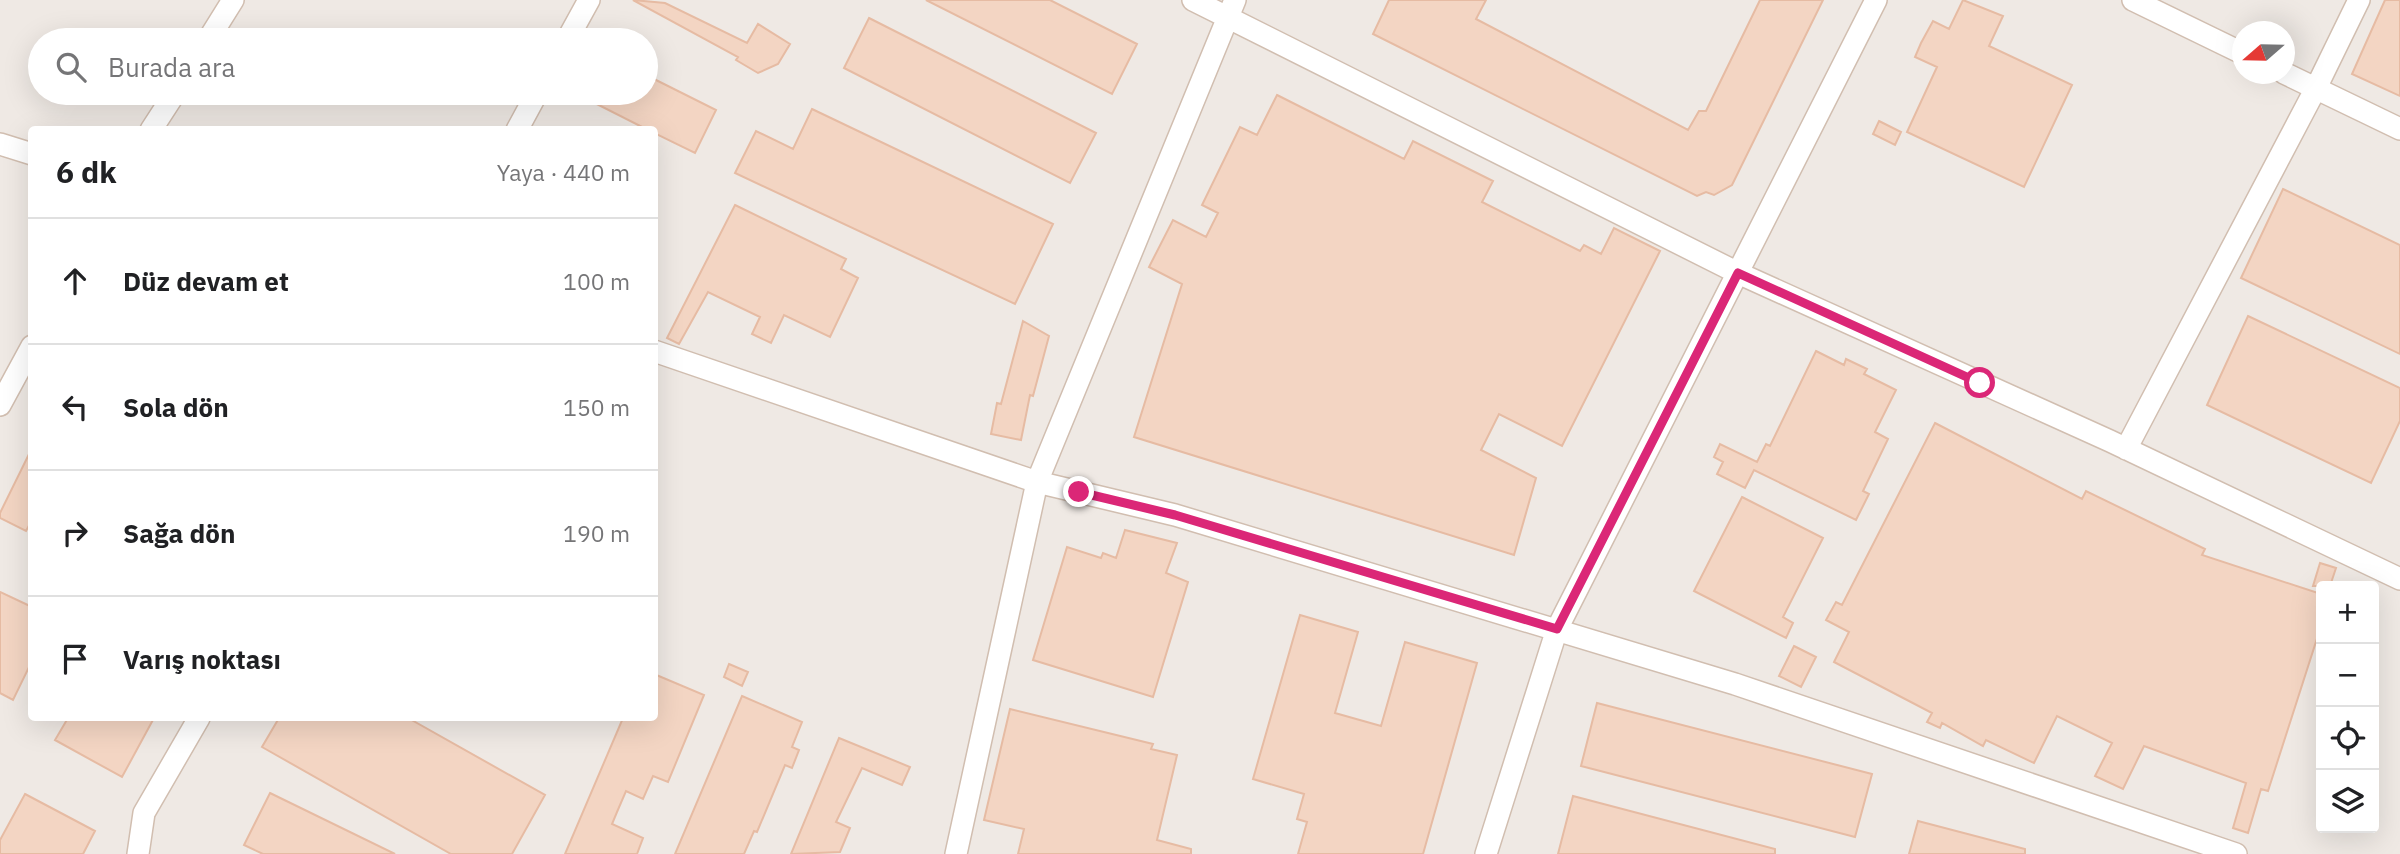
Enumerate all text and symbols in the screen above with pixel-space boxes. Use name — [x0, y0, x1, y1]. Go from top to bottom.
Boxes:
north arrow — [2232, 21, 2295, 84]
search box — [28, 28, 658, 105]
icon: search — [52, 48, 90, 86]
text: Burada ara — [108, 50, 235, 84]
text: 6 dk — [56, 152, 117, 191]
text: Yaya · 440 m — [497, 157, 630, 187]
icon: ahead — [56, 262, 94, 300]
text: Düz devam et — [123, 264, 289, 298]
text: 100 m — [563, 266, 630, 296]
route start — [1964, 367, 1995, 398]
icon: left — [56, 388, 94, 426]
text: Sola dön — [123, 390, 229, 424]
text: 150 m — [563, 392, 630, 422]
route end — [1063, 476, 1094, 507]
icon: right — [56, 514, 94, 552]
text: Sağa dön — [123, 516, 235, 550]
text: 190 m — [563, 518, 630, 548]
map controls — [2316, 581, 2379, 833]
button: + — [2316, 581, 2379, 644]
icon: arrive — [56, 640, 94, 678]
text: Varış noktası — [123, 642, 281, 676]
button: − — [2316, 644, 2379, 707]
button: locate — [2316, 707, 2379, 770]
button: layers — [2316, 770, 2379, 833]

